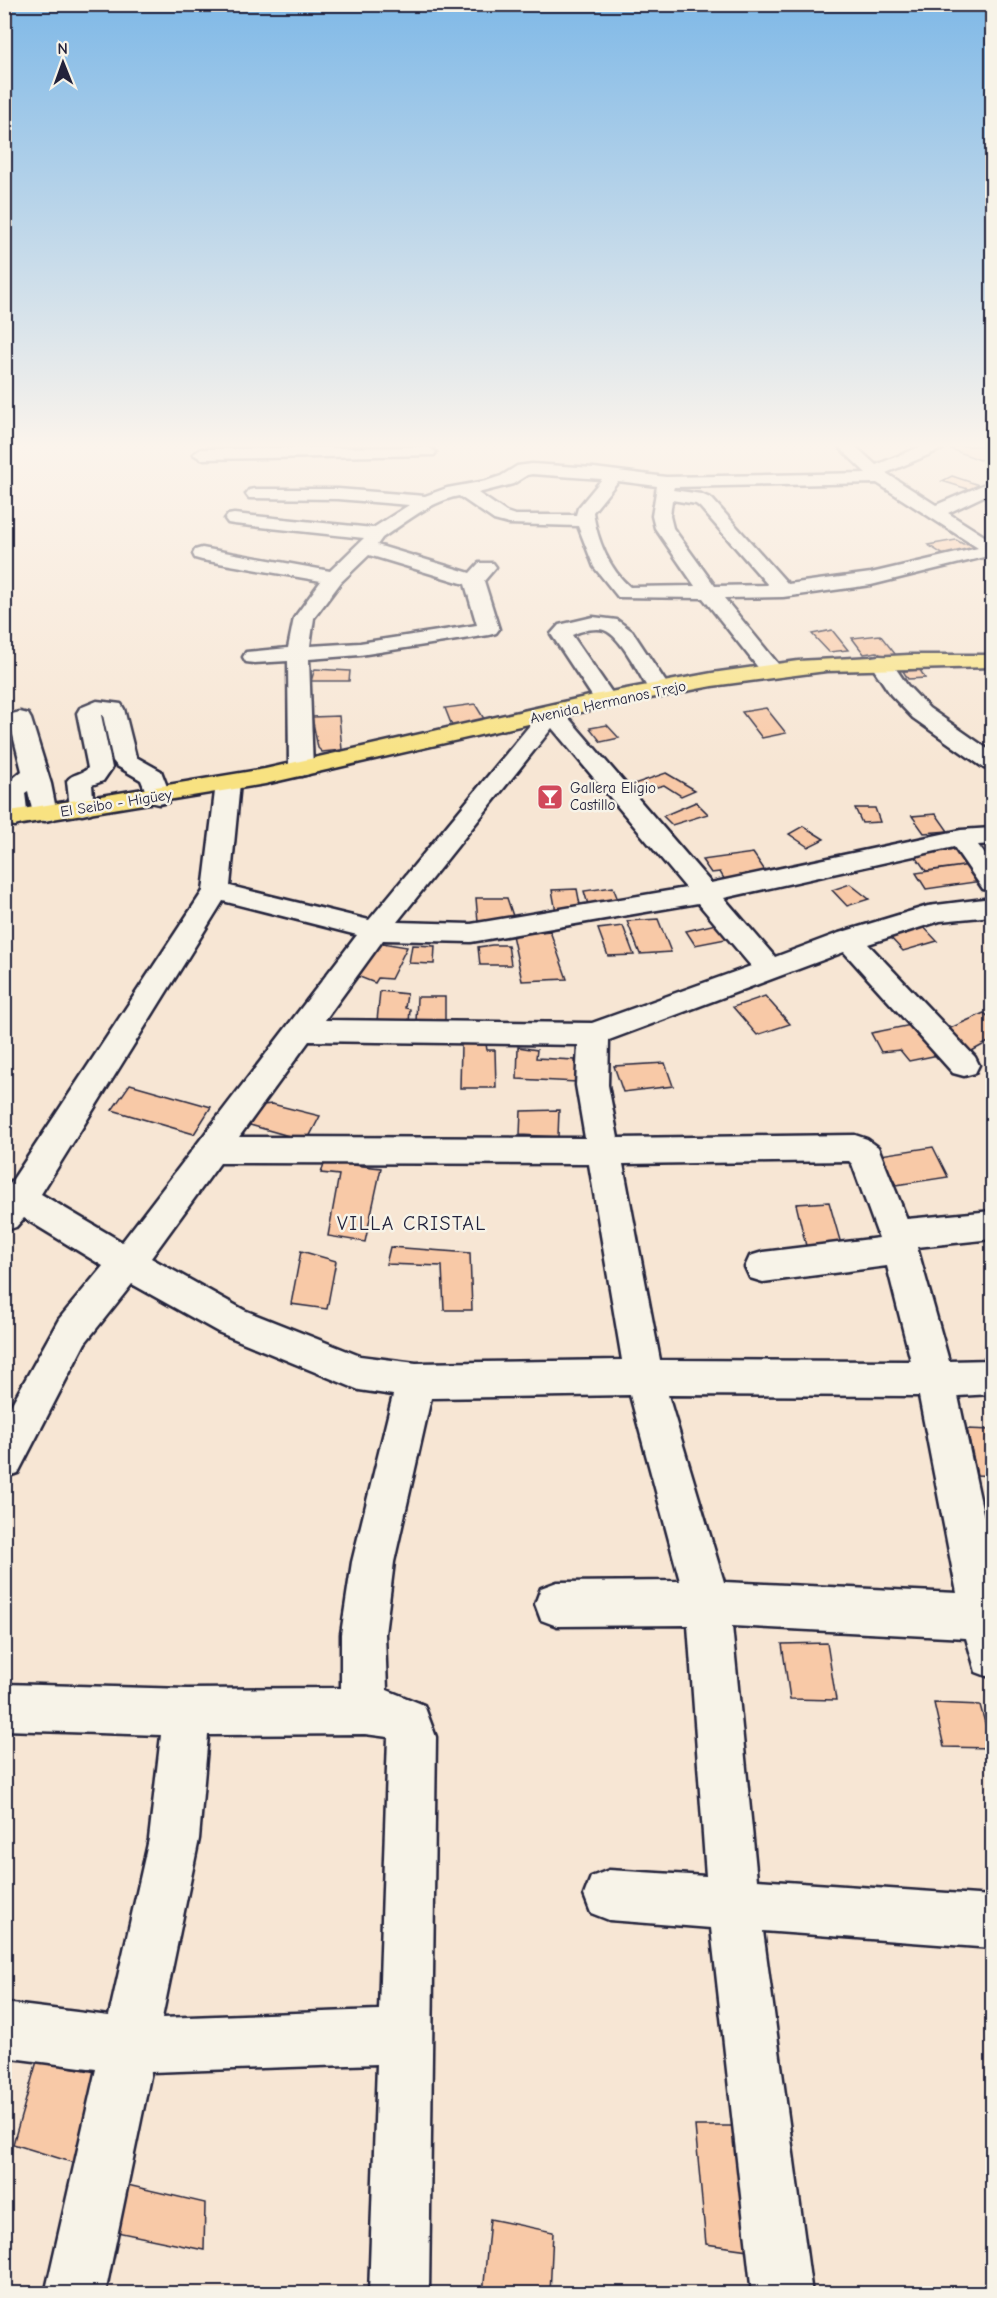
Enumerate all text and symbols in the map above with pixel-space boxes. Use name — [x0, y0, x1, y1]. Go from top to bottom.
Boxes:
north arrow — [33, 33, 93, 93]
text: N — [57, 40, 68, 58]
street label: Avenida Hermanos Trejo — [528, 677, 688, 727]
place label: Gallera Eligio Castillo — [570, 779, 656, 814]
bar icon: Gallera Eligio Castillo — [535, 782, 565, 812]
street label: El Seibo - Higüey — [59, 785, 173, 821]
district label: VILLA CRISTAL — [337, 1212, 487, 1235]

